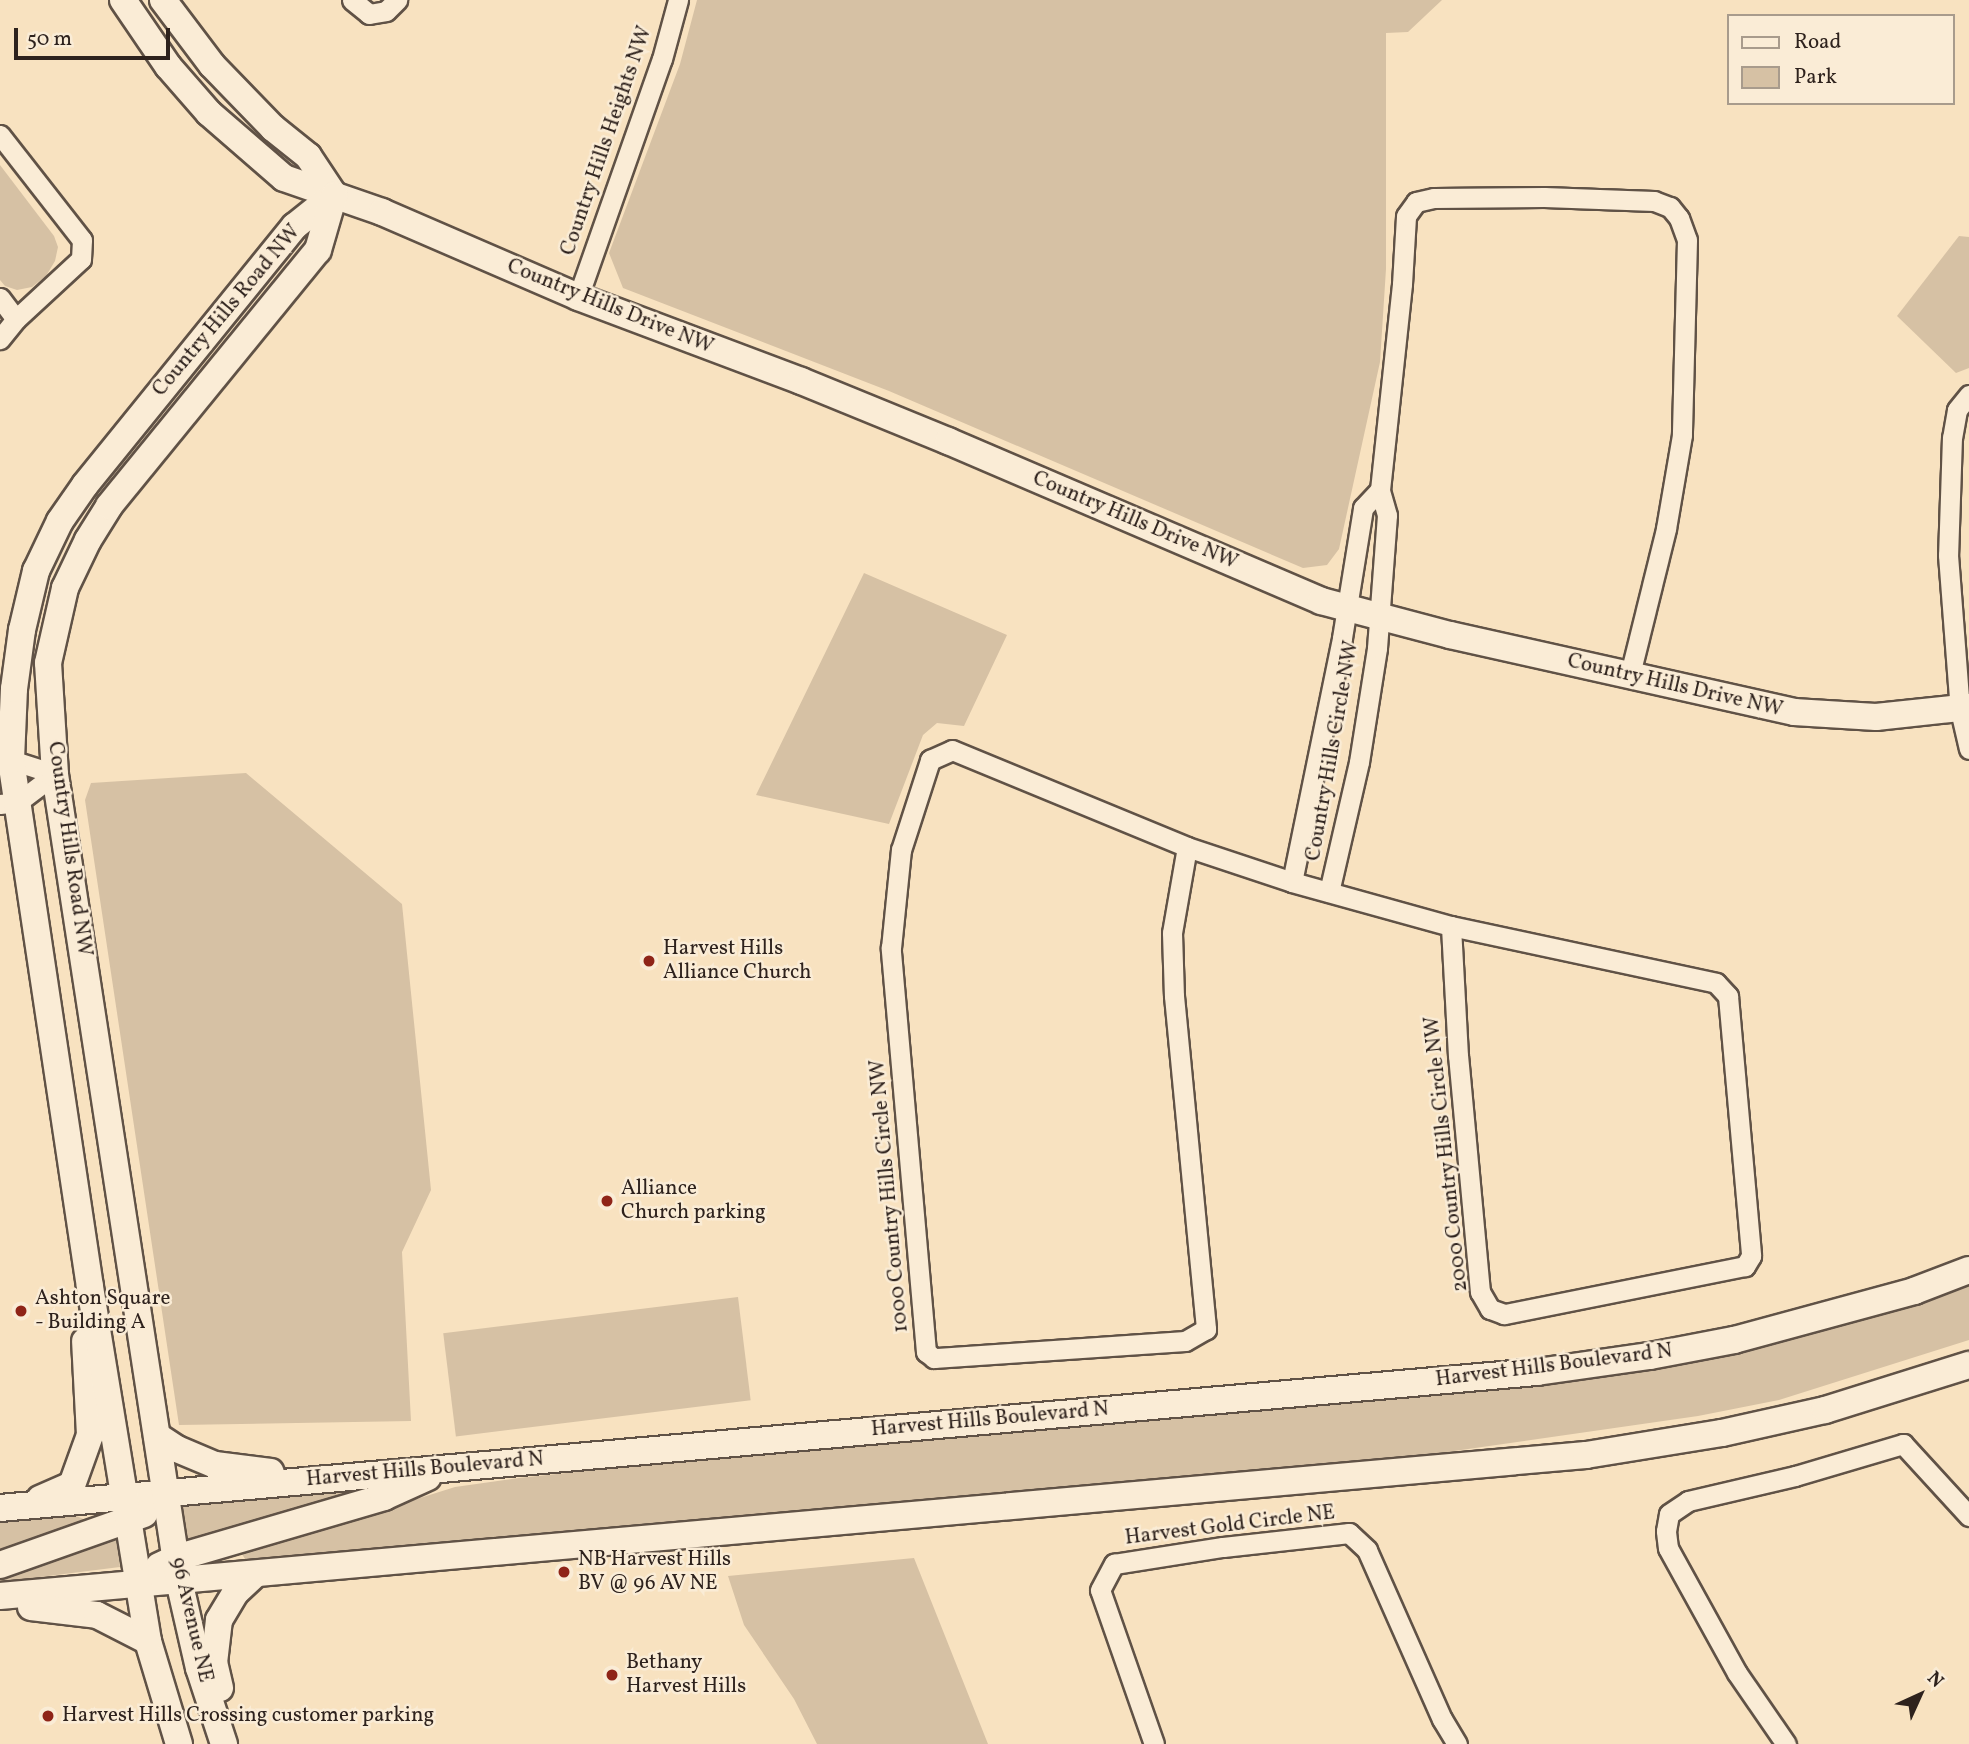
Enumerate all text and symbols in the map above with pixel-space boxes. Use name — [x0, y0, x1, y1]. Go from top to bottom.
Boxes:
scale bar — [18, 14, 173, 58]
legend — [1728, 14, 1955, 105]
street label: Country Hills Heights NW — [556, 23, 658, 259]
text: 50 m — [27, 25, 72, 54]
text: Road — [1794, 28, 1841, 57]
text: Park — [1794, 63, 1837, 92]
street label: Country Hills Road NW — [148, 220, 306, 402]
street label: Country Hills Drive NW — [503, 254, 717, 360]
street label: Country Hills Drive NW — [1028, 466, 1242, 576]
street label: Country Hills Circle NW — [1301, 639, 1365, 863]
street label: Country Hills Drive NW — [1564, 649, 1786, 723]
street label: Country Hills Road NW — [41, 740, 97, 958]
place label: Harvest Hills Alliance Church — [663, 936, 811, 986]
marker: Harvest Hills Alliance Church — [641, 953, 657, 969]
street label: 2000 Country Hills Circle NW — [1420, 1015, 1474, 1293]
street label: 1000 Country Hills Circle NW — [865, 1058, 915, 1334]
place label: Alliance Church parking — [621, 1176, 766, 1226]
marker: Alliance Church parking — [599, 1193, 615, 1209]
place label: Ashton Square - Building A — [35, 1286, 170, 1336]
marker: Ashton Square - Building A — [13, 1303, 29, 1319]
street label: Harvest Hills Boulevard N — [1434, 1339, 1674, 1393]
street label: Harvest Hills Boulevard N — [870, 1397, 1110, 1443]
street label: Harvest Hills Boulevard N — [305, 1447, 545, 1493]
street label: Harvest Gold Circle NE — [1124, 1501, 1336, 1551]
place label: NB Harvest Hills BV @ 96 AV NE — [578, 1547, 731, 1597]
street label: 96 Avenue NE — [164, 1555, 218, 1685]
marker: NB Harvest Hills BV @ 96 AV NE — [556, 1564, 572, 1580]
place label: Bethany Harvest Hills — [626, 1650, 746, 1700]
north arrow — [1885, 1660, 1955, 1730]
text: N — [1921, 1666, 1949, 1694]
marker: Bethany Harvest Hills — [604, 1667, 620, 1683]
place label: Harvest Hills Crossing customer parking — [62, 1703, 434, 1729]
marker: Harvest Hills Crossing customer parking — [40, 1708, 56, 1724]

